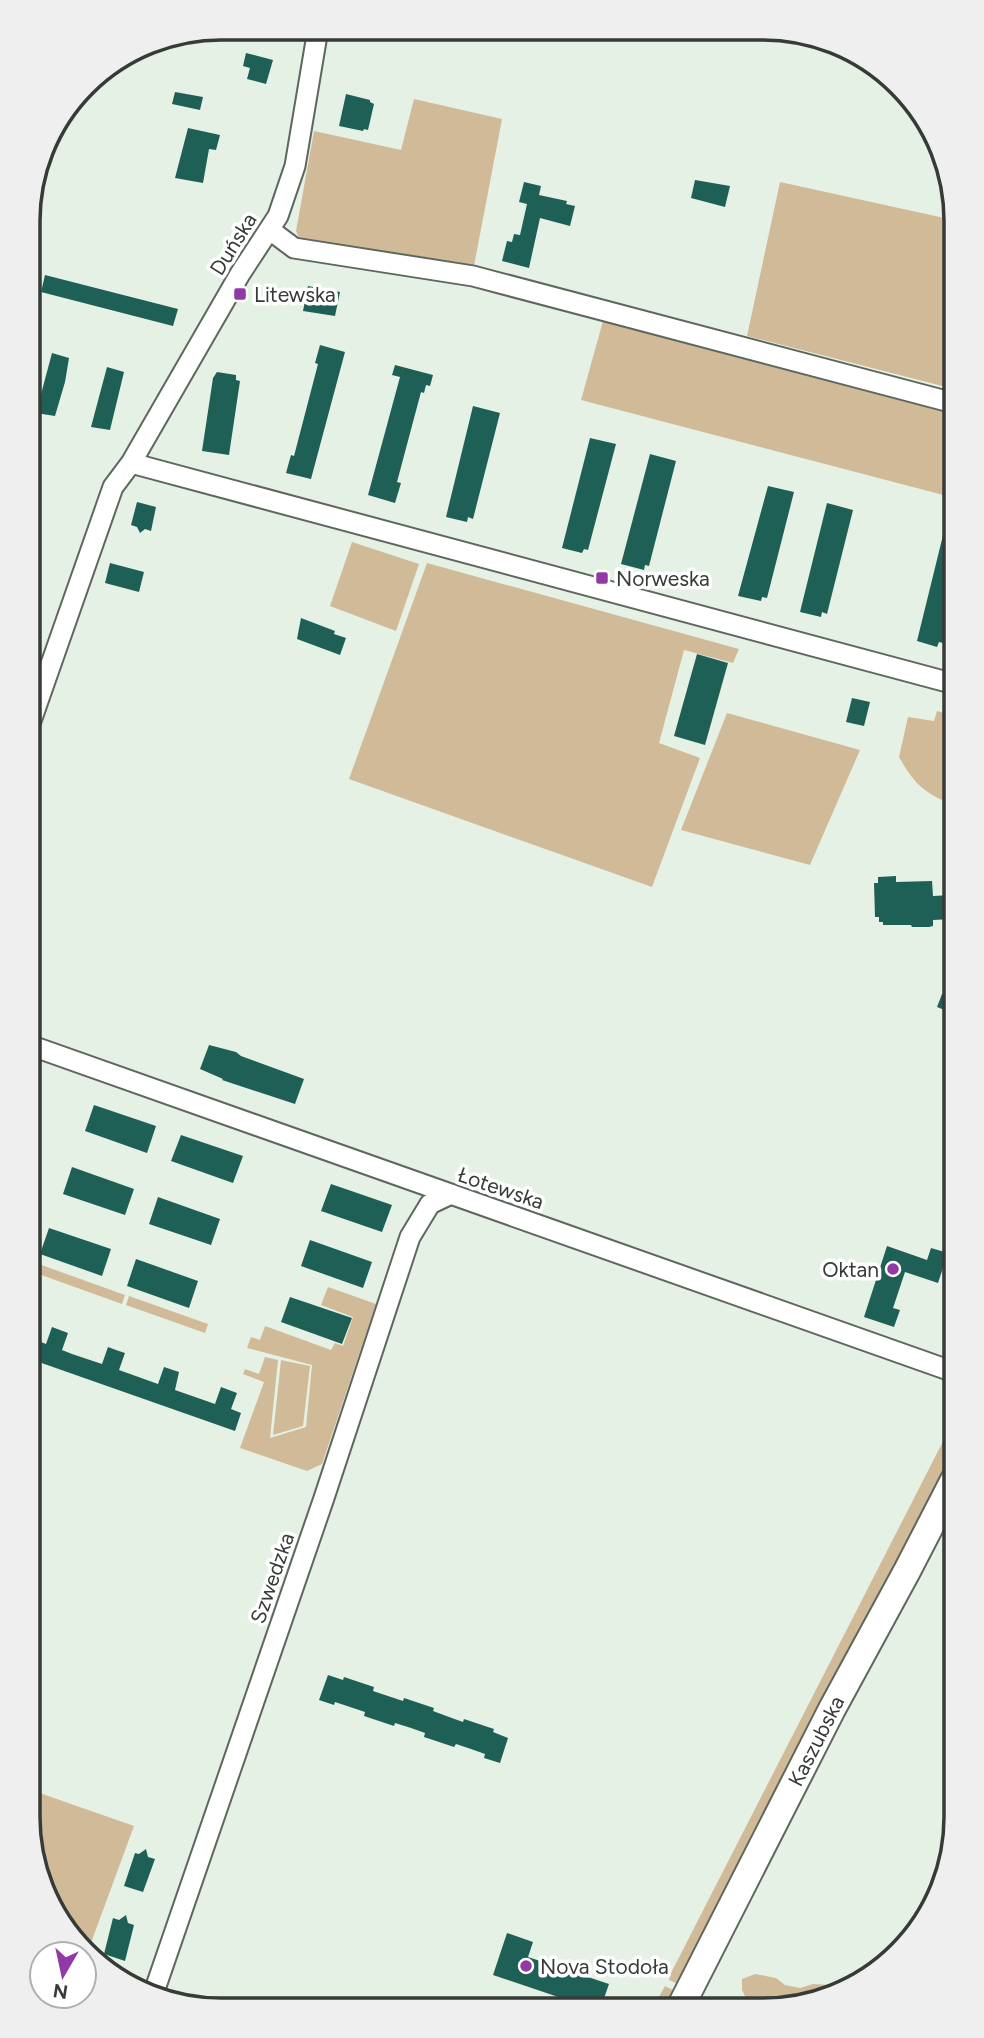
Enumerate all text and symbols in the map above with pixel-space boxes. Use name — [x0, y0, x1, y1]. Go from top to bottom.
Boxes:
street label: Duńska — [204, 208, 262, 280]
place label: Litewska — [254, 282, 336, 307]
marker: Litewska — [232, 286, 248, 302]
place label: Norweska — [616, 566, 710, 591]
marker: Norweska — [594, 570, 610, 586]
street label: Łotewska — [455, 1162, 547, 1214]
place label: Oktan — [822, 1257, 879, 1282]
marker: Oktan — [885, 1261, 901, 1277]
street label: Szwedzka — [245, 1529, 299, 1627]
street label: Kaszubska — [783, 1692, 849, 1790]
north arrow — [28, 1940, 98, 2010]
place label: Nova Stodoła — [540, 1954, 669, 1979]
marker: Nova Stodoła — [518, 1958, 534, 1974]
text: N — [51, 1979, 69, 2004]

